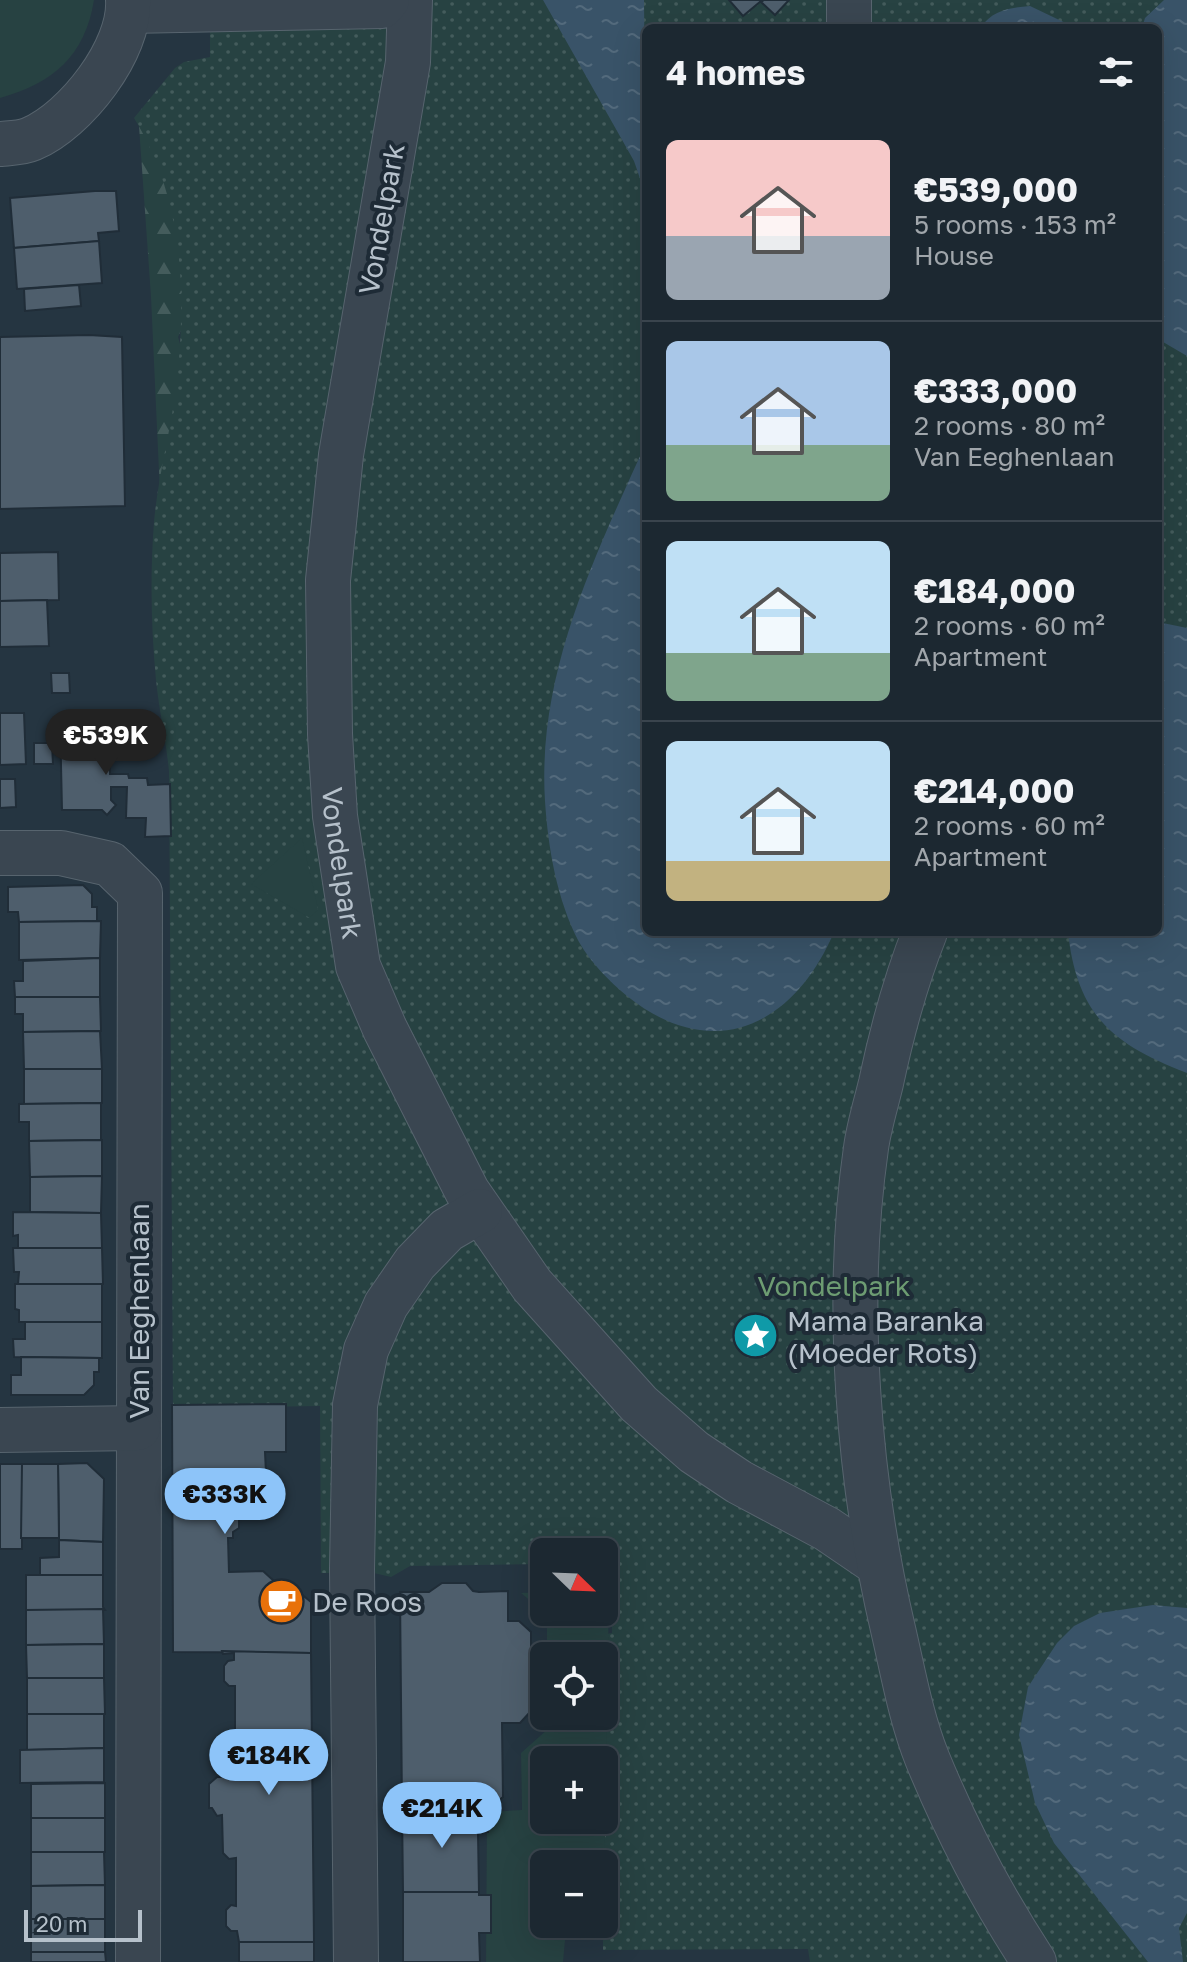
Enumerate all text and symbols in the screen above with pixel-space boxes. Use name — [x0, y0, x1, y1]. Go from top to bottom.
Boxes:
icon: filters — [1094, 50, 1138, 94]
text: 4 homes — [666, 52, 806, 92]
street label: Vondelpark — [351, 140, 411, 297]
text: €539,000 — [914, 169, 1078, 209]
icon: home — [730, 172, 826, 268]
text: 5 rooms · 153 m² — [914, 209, 1116, 240]
text: House — [914, 240, 994, 271]
text: €333,000 — [914, 370, 1077, 410]
icon: home — [730, 373, 826, 469]
text: 2 rooms · 80 m² — [914, 410, 1105, 441]
text: Van Eeghenlaan — [914, 441, 1114, 472]
text: €184,000 — [914, 570, 1076, 610]
icon: home — [730, 573, 826, 669]
text: 2 rooms · 60 m² — [914, 610, 1105, 641]
text: Apartment — [914, 641, 1047, 672]
pin: €539K — [50, 709, 162, 777]
text: €539K — [63, 719, 149, 750]
text: €214,000 — [914, 770, 1075, 810]
icon: home — [730, 773, 826, 869]
street label: Vondelpark — [317, 786, 370, 941]
text: 2 rooms · 60 m² — [914, 810, 1105, 841]
text: Apartment — [914, 841, 1047, 872]
street label: Van Eeghenlaan — [122, 1203, 155, 1419]
park label: Vondelpark — [757, 1269, 911, 1302]
place label: Mama Baranka (Moeder Rots) — [787, 1304, 984, 1369]
place icon: Mama Baranka (Moeder Rots) — [732, 1312, 780, 1360]
pin: €333K — [169, 1468, 281, 1536]
text: €333K — [183, 1478, 267, 1509]
north arrow — [530, 1538, 618, 1626]
map controls — [530, 1538, 618, 1938]
cafe icon: De Roos — [257, 1577, 305, 1625]
place label: De Roos — [312, 1585, 422, 1618]
button: locate — [530, 1642, 618, 1730]
pin: €184K — [213, 1729, 325, 1797]
text: €184K — [227, 1739, 311, 1770]
button: + — [530, 1746, 618, 1834]
pin: €214K — [386, 1782, 498, 1850]
text: €214K — [401, 1792, 483, 1823]
button: − — [530, 1850, 618, 1938]
scale bar — [24, 1906, 142, 1942]
text: 20 m — [36, 1910, 87, 1937]

